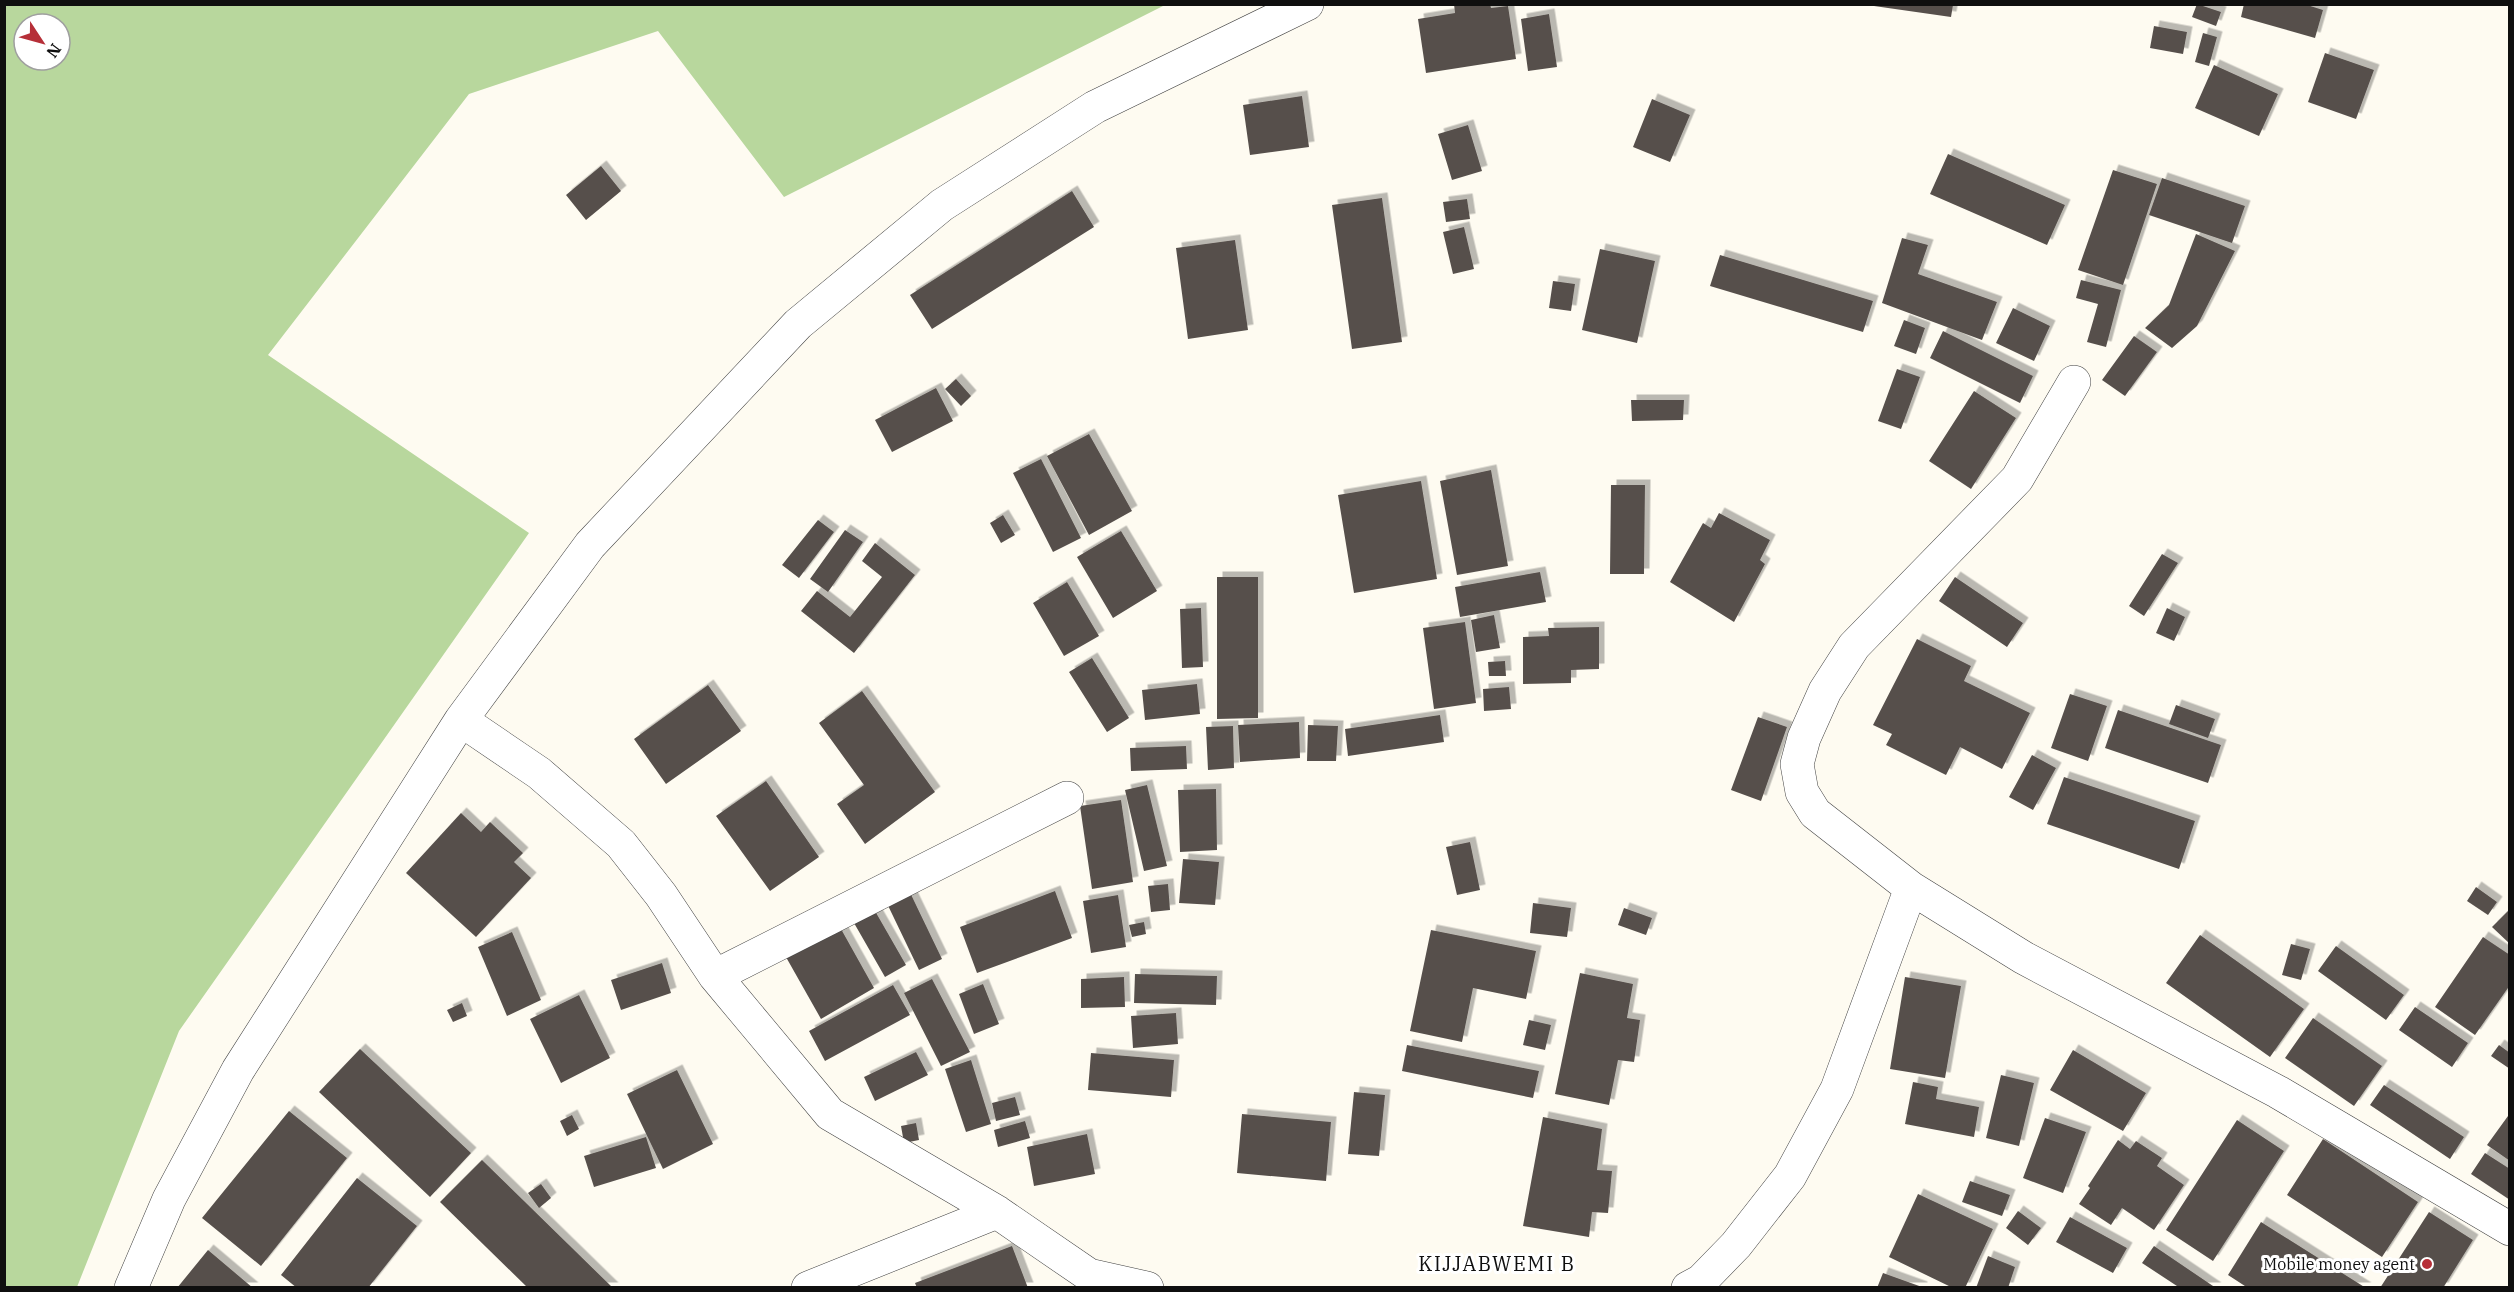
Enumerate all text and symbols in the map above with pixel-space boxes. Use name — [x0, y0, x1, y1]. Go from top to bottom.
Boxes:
north arrow — [12, 12, 72, 72]
text: N — [42, 40, 66, 62]
district label: KIJJABWEMI B — [1418, 1250, 1576, 1277]
place label: Mobile money agent — [2263, 1254, 2415, 1274]
marker: Mobile money agent — [2420, 1257, 2434, 1271]

